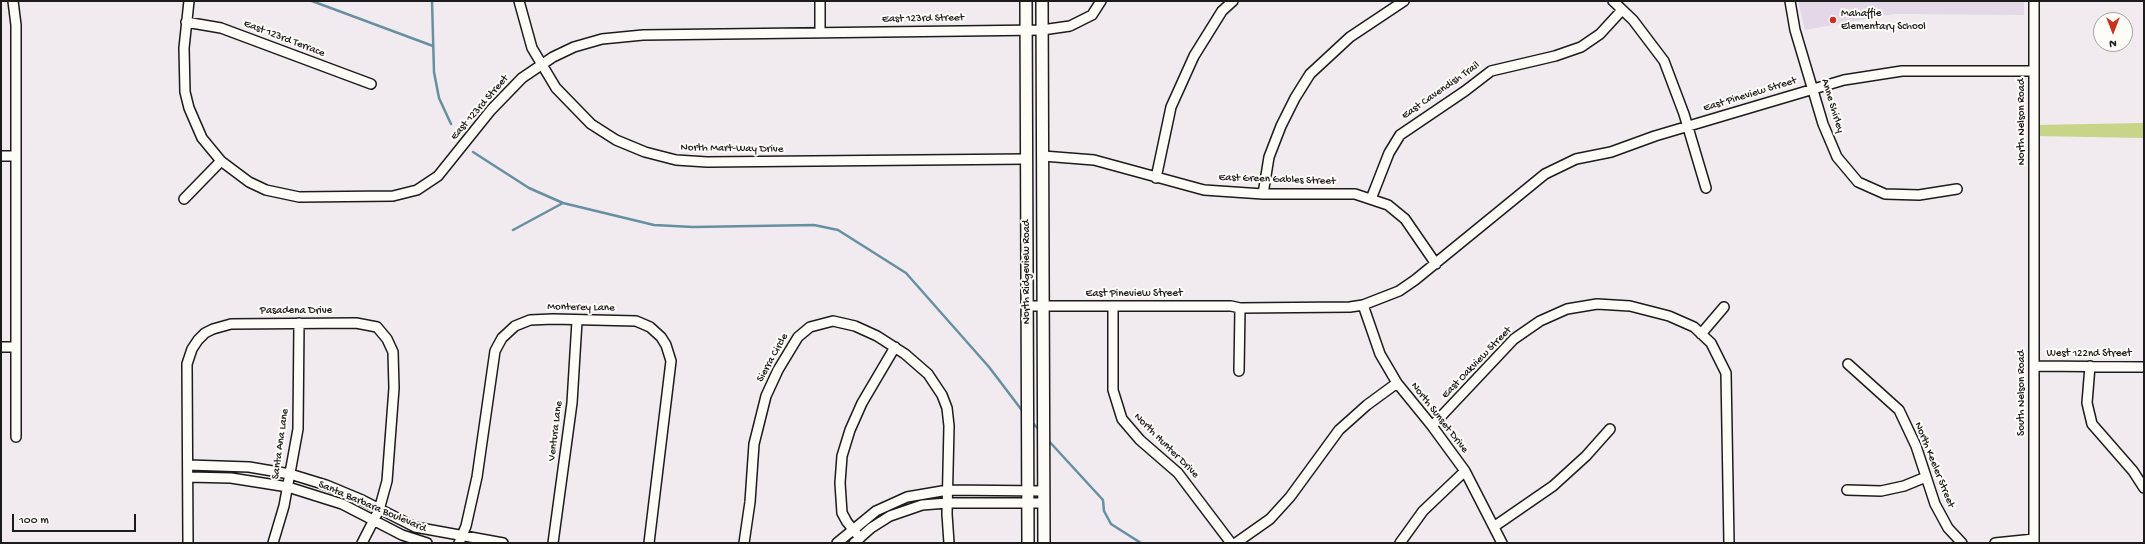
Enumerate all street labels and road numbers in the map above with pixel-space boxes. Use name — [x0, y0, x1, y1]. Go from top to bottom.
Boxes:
street label: East 123rd Street — [882, 12, 964, 26]
street label: East 123rd Terrace — [242, 17, 326, 61]
street label: East Cavendish Trail — [1399, 59, 1483, 123]
street label: East 123rd Street — [448, 73, 512, 143]
street label: East Pineview Street — [1702, 75, 1798, 115]
street label: Anne Shirley — [1817, 77, 1847, 135]
street label: North Nelson Road — [2015, 79, 2029, 165]
street label: North Mart-Way Drive — [680, 142, 784, 156]
street label: East Green Gables Street — [1218, 171, 1336, 189]
street label: North Ridgeview Road — [1020, 220, 1034, 324]
street label: East Pineview Street — [1086, 287, 1182, 301]
street label: Monterey Lane — [547, 301, 615, 315]
street label: Pasadena Drive — [260, 304, 332, 318]
street label: East Oakview Street — [1439, 324, 1515, 402]
street label: Sierra Circle — [754, 331, 792, 385]
street label: West 122nd Street — [2046, 347, 2132, 361]
street label: South Nelson Road — [2015, 350, 2029, 436]
street label: North Sunset Drive — [1407, 380, 1471, 456]
street label: Ventura Lane — [546, 400, 566, 462]
street label: Santa Ana Lane — [270, 408, 292, 480]
street label: North Hunter Drive — [1131, 411, 1201, 481]
street label: North Keeler Street — [1911, 420, 1957, 510]
street label: Santa Barbara Boulevard — [316, 478, 428, 536]

